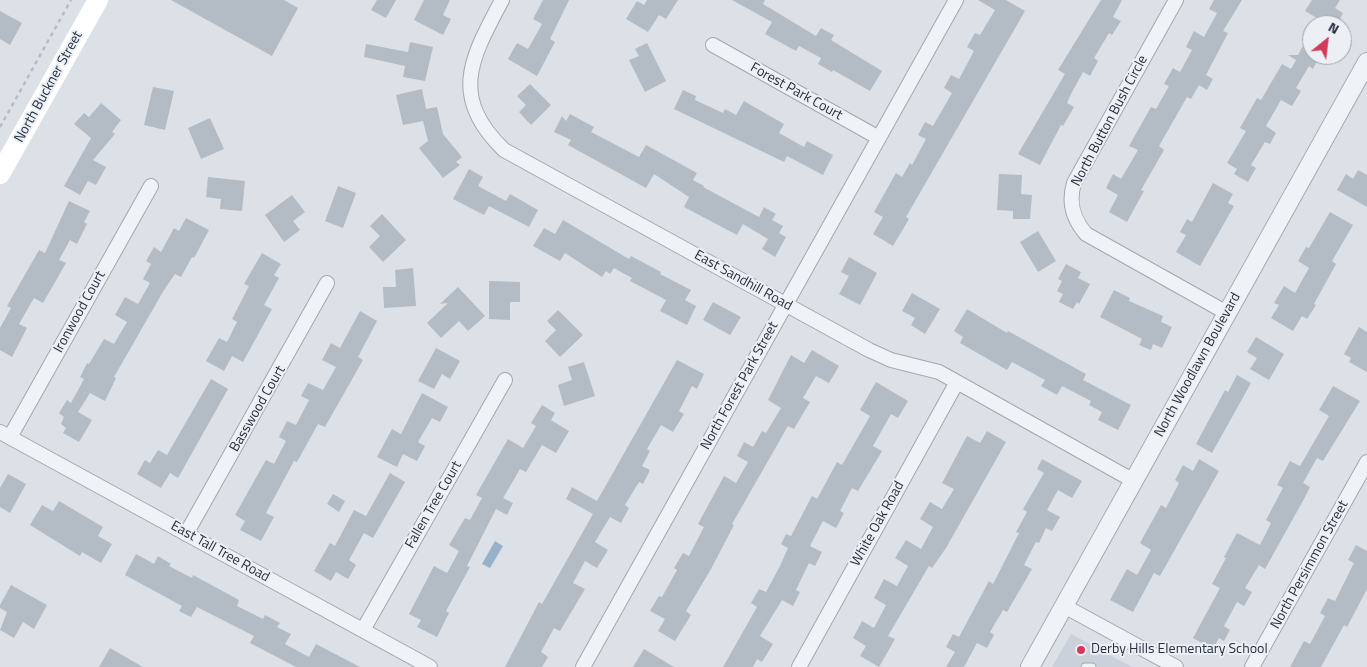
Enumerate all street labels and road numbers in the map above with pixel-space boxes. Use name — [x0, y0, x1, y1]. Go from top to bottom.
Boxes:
street label: North Buckner Street — [11, 28, 87, 146]
street label: North Button Bush Circle — [1068, 53, 1152, 189]
street label: Forest Park Court — [747, 60, 845, 124]
street label: East Sandhill Road — [691, 247, 795, 315]
street label: Ironwood Court — [51, 268, 109, 356]
street label: North Woodlawn Boulevard — [1151, 290, 1245, 440]
street label: North Forest Park Street — [698, 319, 782, 453]
street label: Basswood Court — [227, 363, 289, 455]
street label: Fallen Tree Court — [402, 458, 466, 552]
street label: White Oak Road — [848, 479, 908, 569]
street label: North Persimmon Street — [1268, 498, 1352, 632]
street label: East Tall Tree Road — [168, 518, 272, 586]

